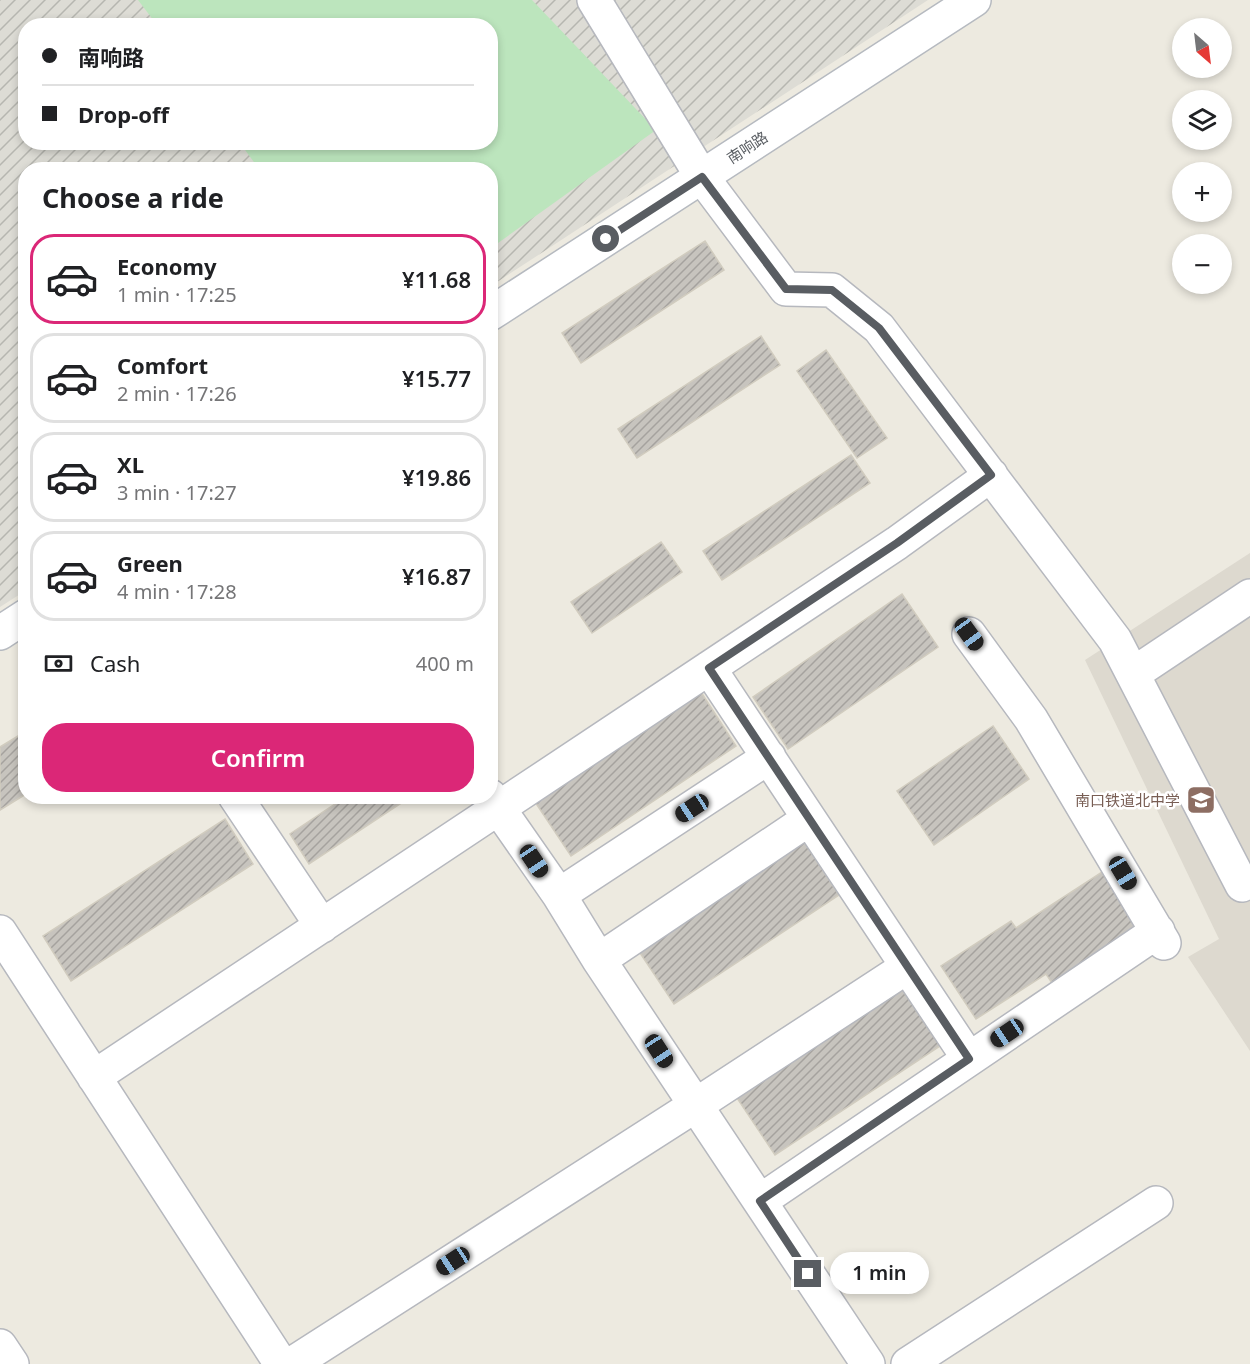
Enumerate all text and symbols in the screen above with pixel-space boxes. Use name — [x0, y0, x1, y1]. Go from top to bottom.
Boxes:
north arrow — [1172, 18, 1232, 78]
map controls — [1172, 18, 1232, 294]
text: 南响路 — [78, 42, 144, 72]
button: layers — [1172, 90, 1232, 150]
text: Drop-off — [78, 99, 169, 129]
street label: 南响路 — [723, 126, 771, 168]
button: + — [1172, 162, 1232, 222]
text: Choose a ride — [42, 179, 224, 216]
route start — [592, 225, 619, 252]
button: − — [1172, 234, 1232, 294]
text: Economy — [117, 251, 216, 281]
icon: car — [45, 252, 99, 306]
text: ¥11.68 — [402, 264, 471, 294]
text: 1 min · 17:25 — [117, 281, 237, 308]
text: Comfort — [117, 350, 208, 380]
icon: car — [45, 351, 99, 405]
text: ¥15.77 — [402, 363, 471, 393]
text: 2 min · 17:26 — [117, 380, 237, 407]
text: XL — [117, 449, 144, 479]
icon: car — [45, 450, 99, 504]
text: ¥19.86 — [402, 462, 471, 492]
text: 3 min · 17:27 — [117, 479, 237, 506]
text: Green — [117, 548, 183, 578]
icon: car — [45, 549, 99, 603]
text: ¥16.87 — [402, 561, 471, 591]
text: 4 min · 17:28 — [117, 578, 237, 605]
car — [951, 614, 987, 654]
icon: cash — [42, 647, 75, 680]
text: Cash — [90, 648, 140, 678]
text: 400 m — [416, 650, 474, 677]
button: Confirm — [42, 723, 474, 792]
school or university icon: 南口铁道北中学 — [1185, 784, 1217, 816]
place label: 南口铁道北中学 — [1075, 790, 1180, 810]
car — [672, 791, 712, 825]
car — [516, 841, 552, 881]
car — [1106, 853, 1140, 893]
car — [987, 1015, 1027, 1051]
car — [642, 1031, 676, 1071]
car — [433, 1244, 473, 1278]
callout: 1 min — [829, 1253, 928, 1295]
text: 1 min — [852, 1259, 907, 1286]
route end — [794, 1260, 821, 1287]

